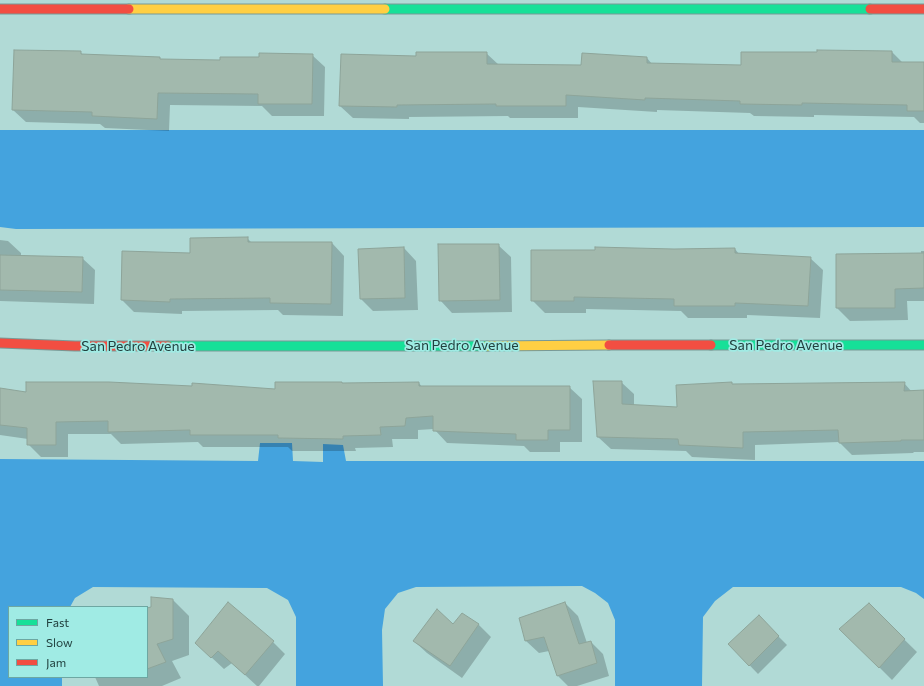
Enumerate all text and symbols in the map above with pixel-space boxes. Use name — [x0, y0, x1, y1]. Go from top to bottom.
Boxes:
street label: San Pedro Avenue — [405, 337, 519, 353]
street label: San Pedro Avenue — [729, 337, 843, 353]
street label: San Pedro Avenue — [81, 338, 195, 354]
legend — [8, 606, 148, 678]
text: Fast — [46, 615, 69, 629]
text: Slow — [46, 635, 73, 649]
text: Jam — [46, 655, 66, 669]

